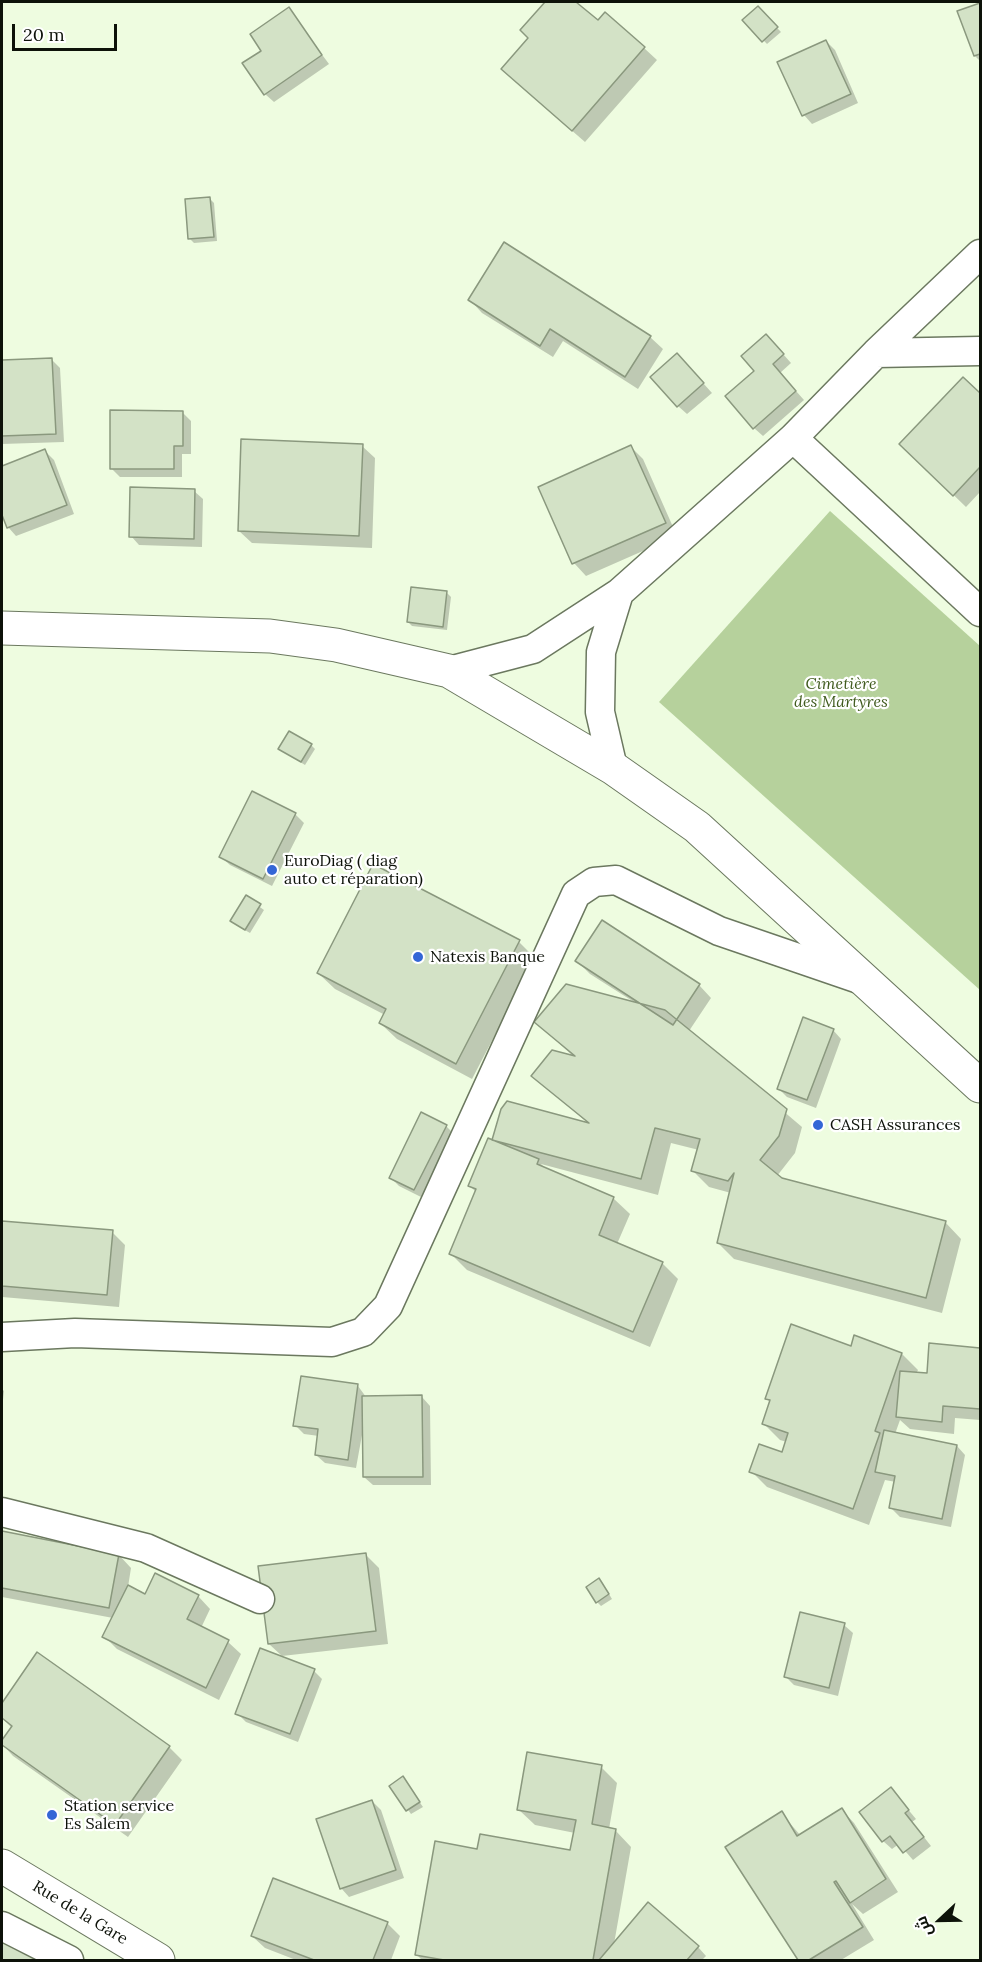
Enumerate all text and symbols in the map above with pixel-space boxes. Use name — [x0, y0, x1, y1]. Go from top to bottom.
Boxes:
scale bar — [15, 12, 120, 50]
text: 20 m — [23, 23, 65, 46]
park label: Cimetière des Martyres — [794, 674, 888, 712]
place label: EuroDiag ( diag auto et réparation) — [284, 851, 423, 889]
marker: EuroDiag ( diag auto et réparation) — [265, 863, 279, 877]
place label: Natexis Banque — [430, 947, 545, 967]
marker: Natexis Banque — [411, 950, 425, 964]
place label: CASH Assurances — [830, 1115, 960, 1135]
marker: CASH Assurances — [811, 1118, 825, 1132]
place label: Station service Es Salem — [64, 1796, 174, 1834]
marker: Station service Es Salem — [45, 1808, 59, 1822]
street label: Rue de la Gare — [29, 1877, 131, 1949]
north arrow — [910, 1890, 970, 1950]
text: ش — [910, 1913, 936, 1940]

